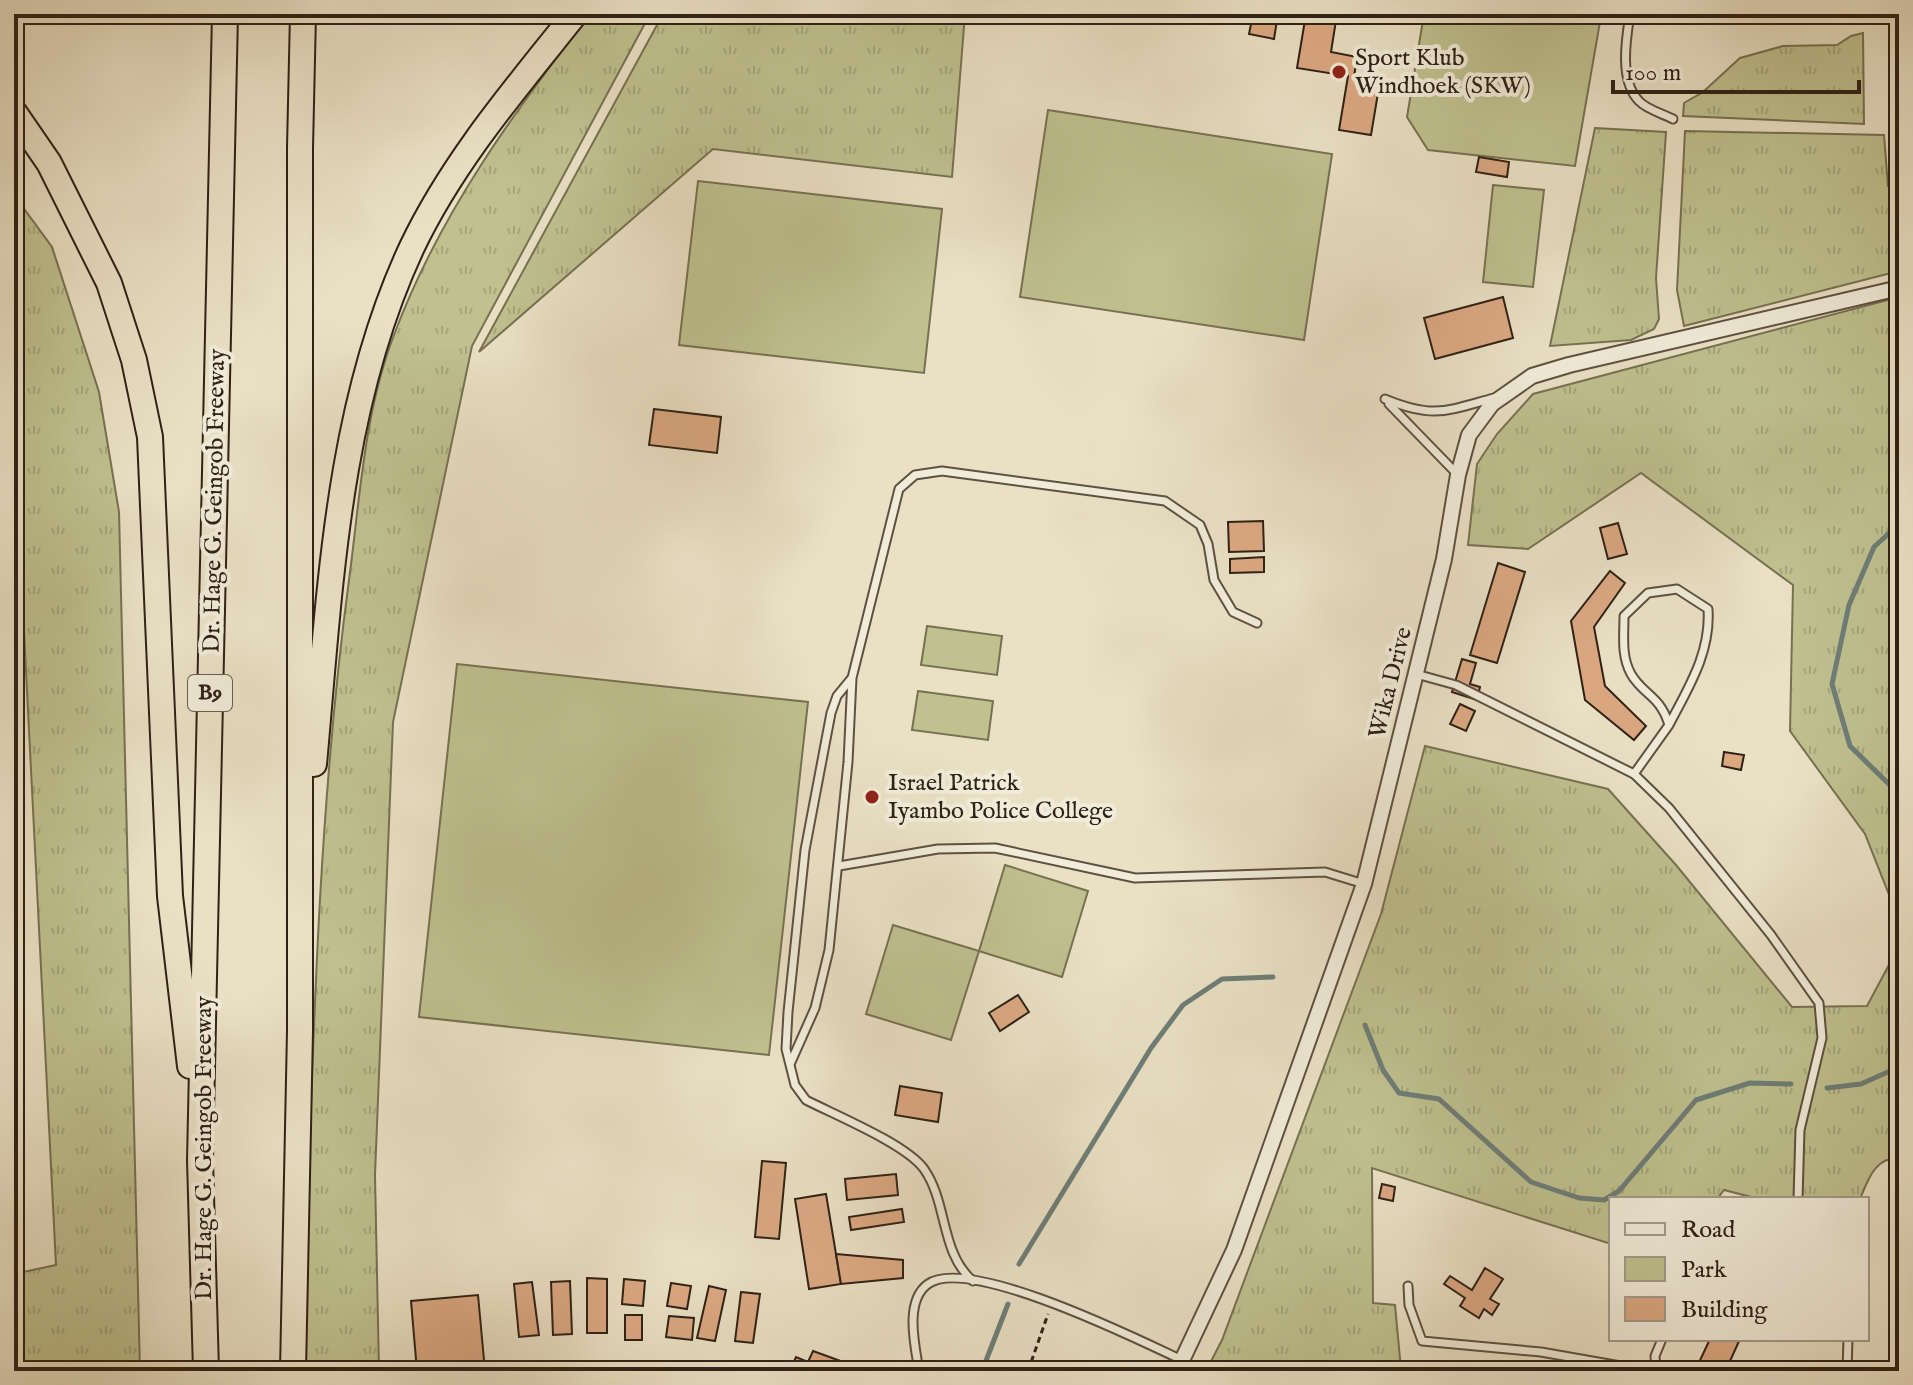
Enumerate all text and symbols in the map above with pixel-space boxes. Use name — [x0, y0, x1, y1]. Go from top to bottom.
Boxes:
place label: Sport Klub Windhoek (SKW) — [1355, 43, 1531, 102]
scale bar — [1613, 44, 1859, 94]
text: 100 m — [1625, 58, 1681, 89]
marker: Sport Klub Windhoek (SKW) — [1330, 63, 1348, 81]
street label: Dr. Hage G. Geingob Freeway — [197, 348, 233, 653]
street label: Wika Drive — [1362, 624, 1420, 742]
road number: B9 — [188, 675, 232, 711]
place label: Israel Patrick Iyambo Police College — [888, 768, 1113, 827]
marker: Israel Patrick Iyambo Police College — [863, 788, 881, 806]
street label: Dr. Hage G. Geingob Freeway — [189, 996, 220, 1300]
legend — [1609, 1197, 1869, 1341]
text: Road — [1681, 1215, 1735, 1246]
text: Park — [1681, 1255, 1727, 1286]
text: Building — [1681, 1295, 1768, 1326]

